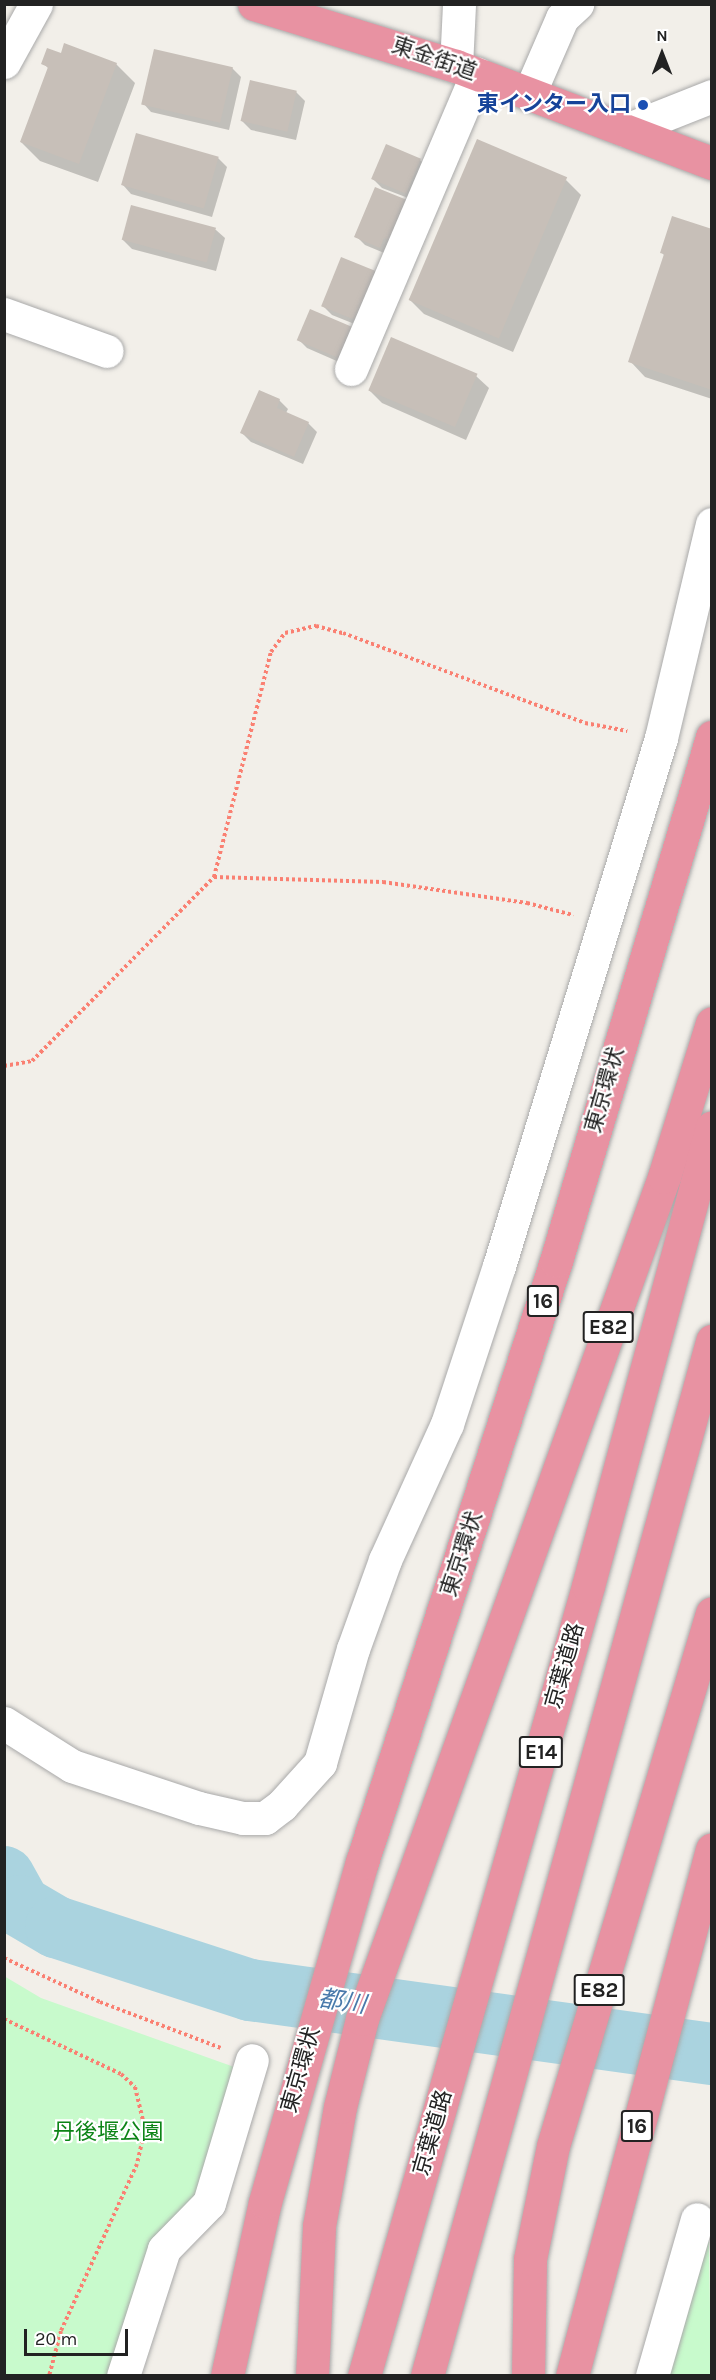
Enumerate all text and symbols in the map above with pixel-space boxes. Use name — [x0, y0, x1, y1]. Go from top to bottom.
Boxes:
north arrow — [632, 24, 692, 84]
text: N — [656, 26, 668, 45]
street label: 東金街道 — [388, 32, 480, 86]
place label: 東インター入口 — [477, 92, 631, 118]
marker: 東インター入口 — [636, 98, 650, 112]
street label: 東京環状 — [580, 1044, 630, 1136]
road number: 16 — [526, 1283, 560, 1319]
road number: E82 — [582, 1309, 634, 1345]
street label: 東京環状 — [436, 1508, 488, 1600]
street label: 京葉道路 — [540, 1620, 590, 1712]
road number: E14 — [518, 1734, 564, 1770]
road number: E82 — [574, 1972, 624, 2008]
water label: 都川 — [316, 1984, 368, 2020]
street label: 東京環状 — [276, 2024, 326, 2116]
street label: 京葉道路 — [408, 2087, 458, 2179]
road number: 16 — [620, 2108, 654, 2144]
park label: 丹後堰公園 — [53, 2120, 163, 2146]
scale bar — [27, 2317, 130, 2355]
text: 20 m — [35, 2328, 77, 2350]

